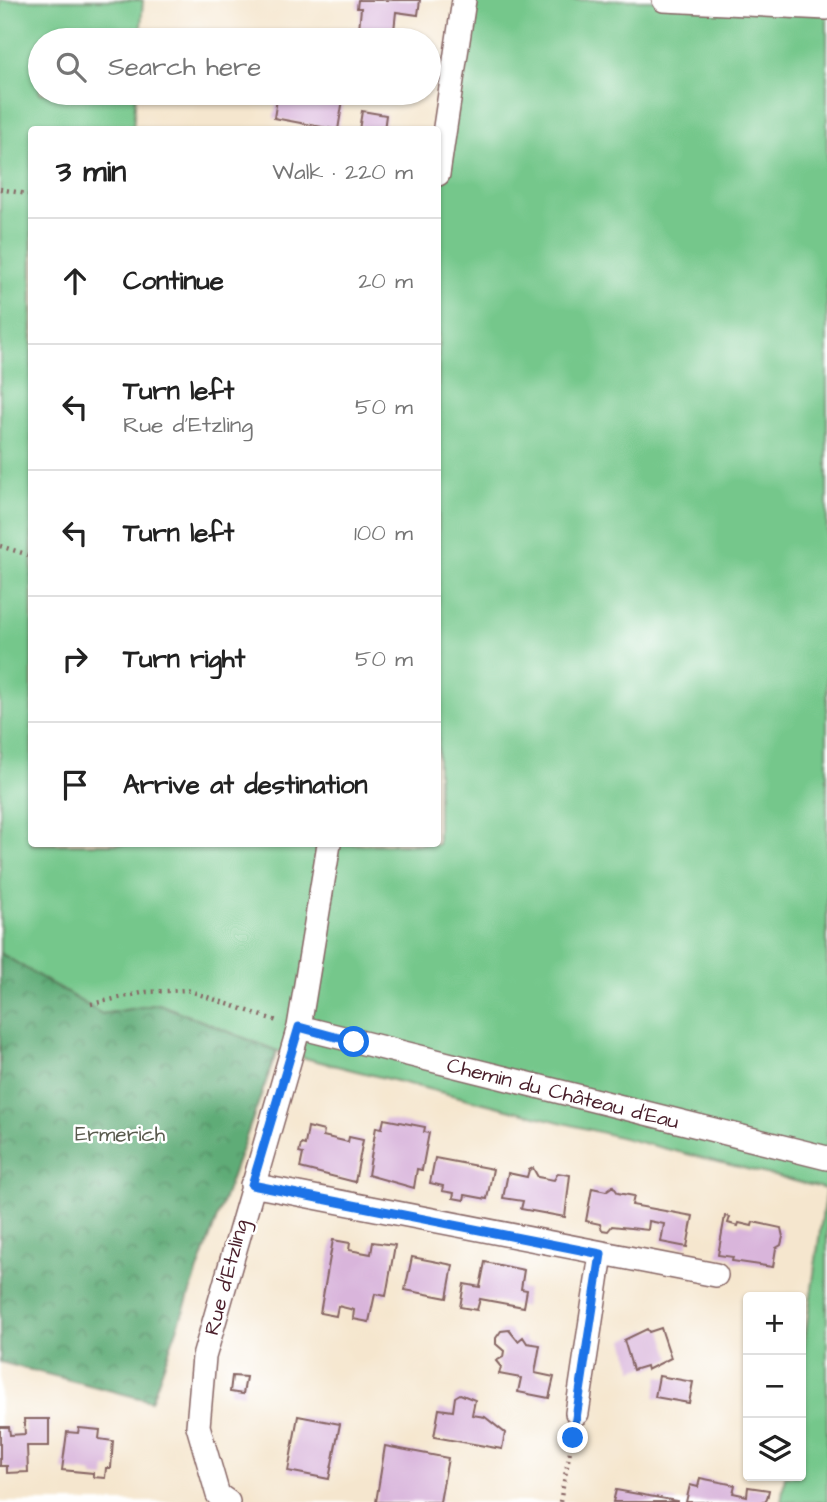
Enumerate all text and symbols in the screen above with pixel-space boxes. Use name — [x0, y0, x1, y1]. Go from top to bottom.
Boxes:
search box — [28, 28, 441, 105]
icon: search — [52, 48, 90, 86]
text: Search here — [108, 49, 261, 85]
text: 3 min — [56, 151, 126, 193]
text: Walk · 220 m — [272, 156, 413, 188]
icon: ahead — [56, 262, 94, 300]
text: Continue — [123, 263, 224, 299]
text: 20 m — [358, 265, 413, 297]
text: Turn left — [123, 373, 234, 409]
icon: left — [56, 388, 94, 426]
text: 50 m — [355, 391, 413, 423]
text: Rue d'Etzling — [123, 409, 253, 441]
icon: left — [56, 514, 94, 552]
text: Turn left — [123, 515, 234, 551]
text: 100 m — [354, 517, 413, 549]
icon: right — [56, 640, 94, 678]
text: Turn right — [123, 641, 245, 677]
text: 50 m — [355, 643, 413, 675]
icon: arrive — [56, 766, 94, 804]
text: Arrive at destination — [123, 767, 368, 803]
route start — [338, 1026, 369, 1057]
street label: Chemin du Château d'Eau — [444, 1051, 682, 1136]
park label: Ermerich — [75, 1120, 166, 1149]
street label: Rue d'Etzling — [197, 1216, 258, 1339]
map controls — [743, 1292, 806, 1481]
button: + — [743, 1292, 806, 1355]
button: − — [743, 1355, 806, 1418]
button: layers — [743, 1418, 806, 1481]
route end — [557, 1422, 588, 1453]

